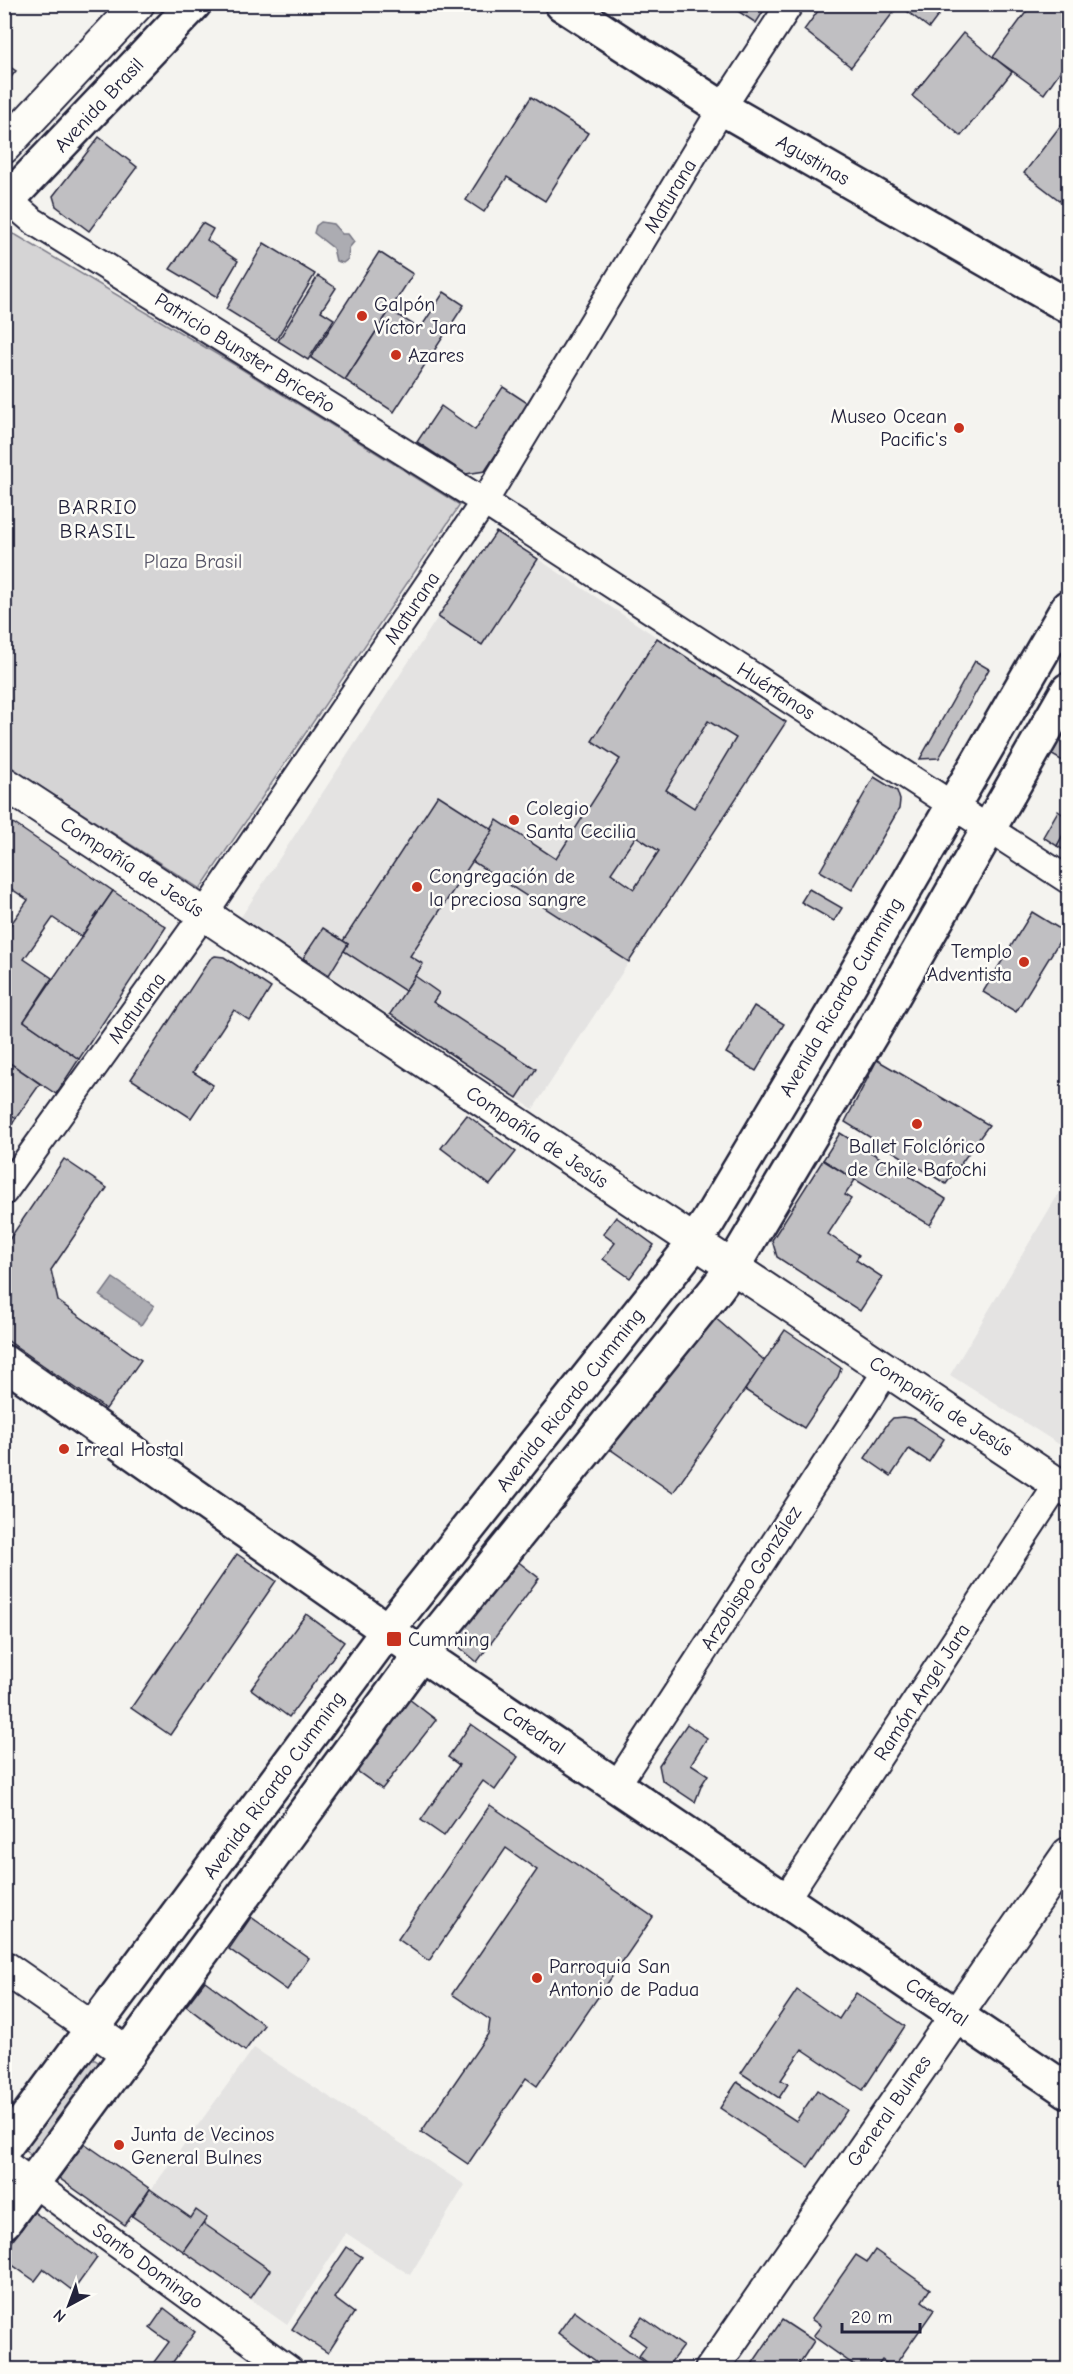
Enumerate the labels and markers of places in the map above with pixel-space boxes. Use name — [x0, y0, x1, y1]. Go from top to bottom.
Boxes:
place label: Galpón Víctor Jara — [374, 293, 467, 339]
marker: Galpón Víctor Jara — [355, 309, 369, 323]
place label: Azares — [408, 344, 464, 367]
marker: Azares — [389, 348, 403, 362]
place label: Museo Ocean Pacific's — [831, 405, 947, 451]
marker: Museo Ocean Pacific's — [952, 421, 966, 435]
place label: Colegio Santa Cecilia — [526, 797, 636, 843]
marker: Colegio Santa Cecilia — [507, 813, 521, 827]
place label: Congregación de la preciosa sangre — [429, 865, 586, 911]
marker: Congregación de la preciosa sangre — [410, 880, 424, 894]
place label: Templo Adventista — [927, 940, 1012, 986]
marker: Templo Adventista — [1017, 955, 1031, 969]
marker: Ballet Folclórico de Chile Bafochi — [910, 1117, 924, 1131]
place label: Ballet Folclórico de Chile Bafochi — [847, 1135, 987, 1181]
place label: Irreal Hostal — [76, 1438, 184, 1461]
marker: Irreal Hostal — [57, 1442, 71, 1456]
place label: Cumming — [408, 1628, 490, 1651]
marker: Cumming — [385, 1630, 403, 1648]
place label: Parroquia San Antonio de Padua — [549, 1955, 699, 2001]
marker: Parroquia San Antonio de Padua — [530, 1971, 544, 1985]
place label: Junta de Vecinos General Bulnes — [131, 2123, 274, 2169]
marker: Junta de Vecinos General Bulnes — [112, 2138, 126, 2152]

